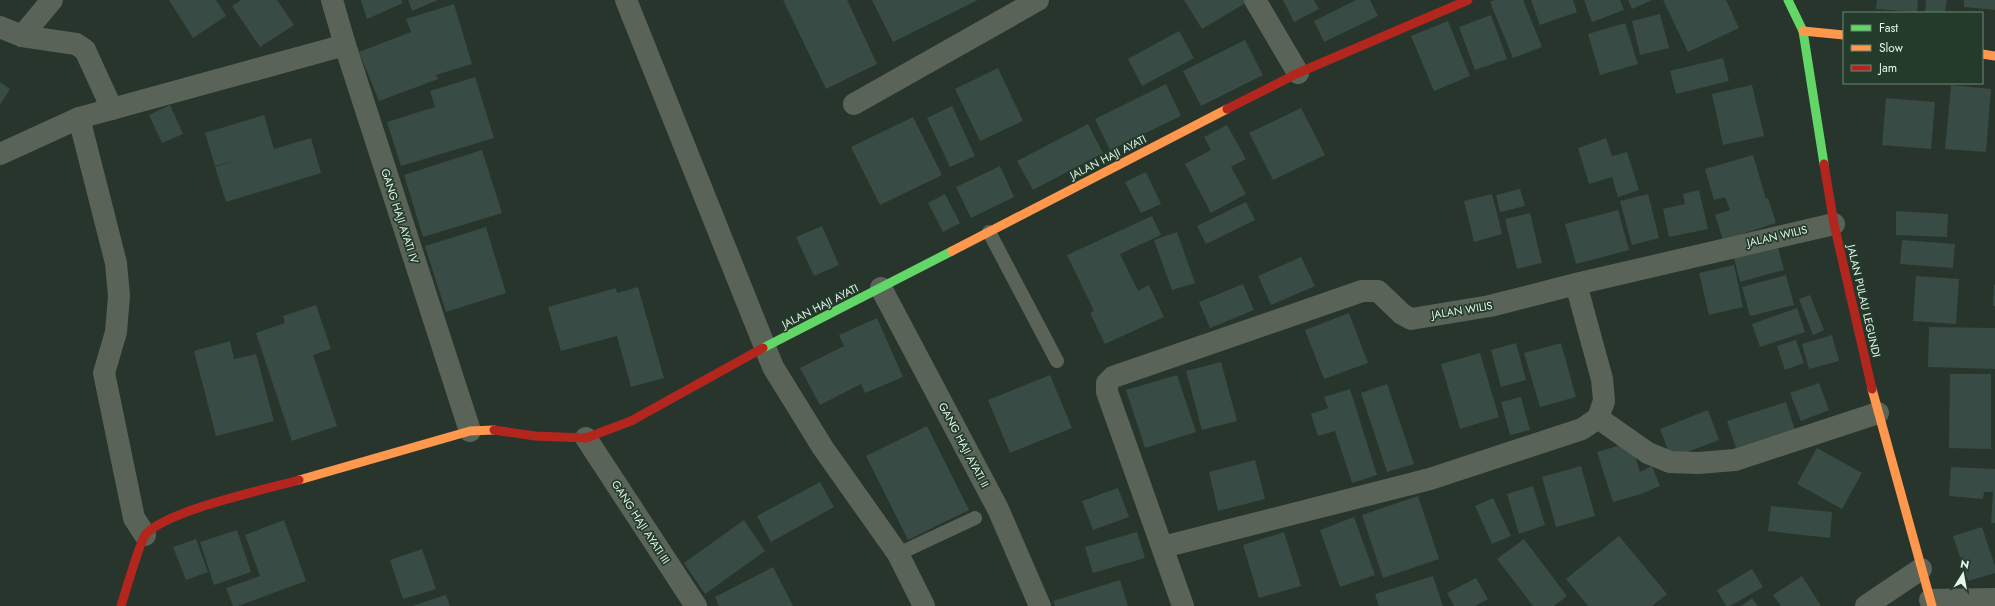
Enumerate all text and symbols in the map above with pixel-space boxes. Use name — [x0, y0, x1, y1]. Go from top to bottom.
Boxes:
legend — [1843, 12, 1983, 84]
text: Fast — [1879, 19, 1898, 37]
text: Slow — [1879, 39, 1904, 57]
text: Jam — [1877, 59, 1897, 77]
street label: JALAN HAJI AYATI — [1065, 131, 1149, 184]
street label: GANG HAJI AYATI IV — [377, 167, 423, 266]
street label: JALAN WILIS — [1743, 221, 1809, 251]
street label: JALAN PULAU LEGUNDI — [1843, 241, 1885, 359]
street label: JALAN HAJI AYATI — [777, 280, 861, 333]
street label: JALAN WILIS — [1428, 297, 1494, 323]
street label: GANG HAJI AYATI II — [935, 400, 993, 490]
street label: GANG HAJI AYATI III — [608, 477, 674, 567]
north arrow — [1943, 554, 1983, 594]
text: N — [1959, 555, 1971, 573]

